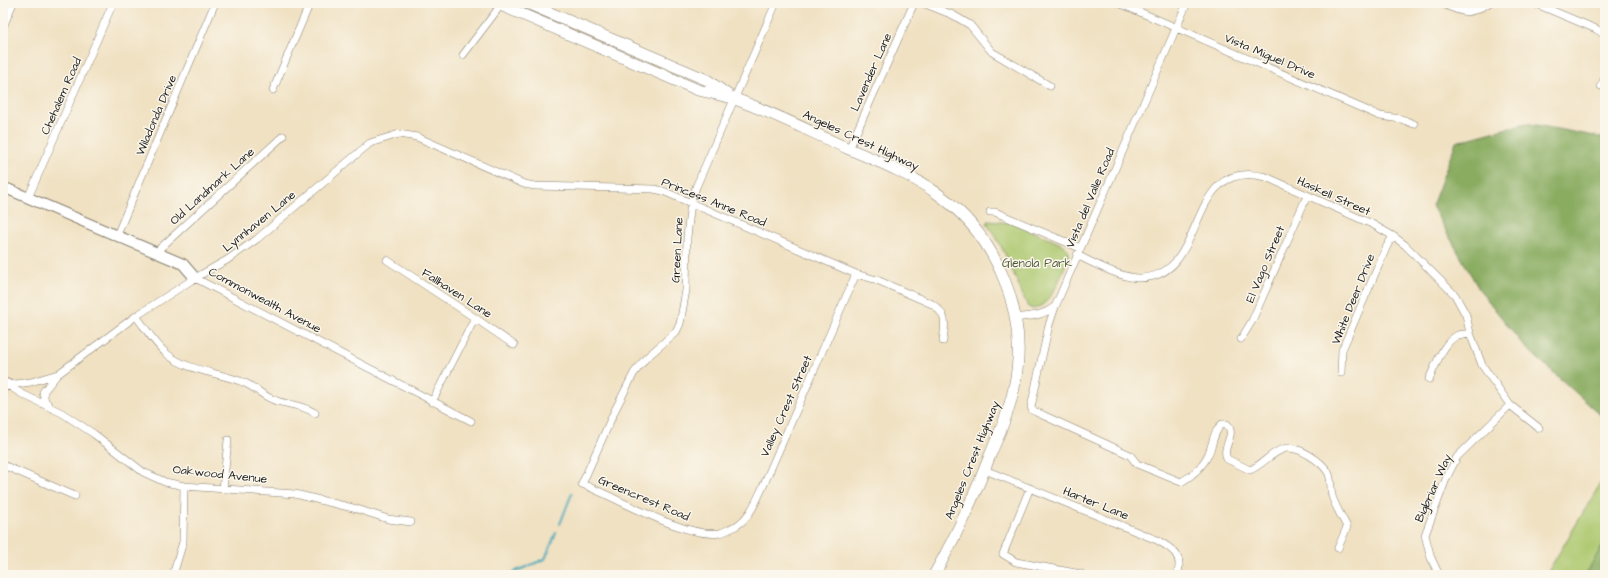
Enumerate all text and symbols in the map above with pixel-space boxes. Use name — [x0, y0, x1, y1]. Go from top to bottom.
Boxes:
street label: Lavender Lane — [847, 30, 897, 114]
street label: Vista Miguel Drive — [1221, 30, 1318, 84]
street label: Chehalem Road — [37, 55, 86, 138]
street label: Wiladonda Drive — [132, 72, 181, 158]
street label: Angeles Crest Highway — [799, 106, 922, 176]
street label: Old Landmark Lane — [166, 143, 259, 229]
street label: Vista del Valle Road — [1062, 146, 1119, 251]
street label: Haskell Street — [1294, 173, 1373, 220]
street label: Princess Anne Road — [659, 174, 769, 231]
street label: Lynnhaven Lane — [219, 186, 300, 257]
street label: Green Lane — [667, 216, 688, 283]
street label: El Vago Street — [1242, 223, 1290, 306]
street label: White Deer Drive — [1328, 251, 1380, 347]
park label: Glenola Park — [1002, 255, 1073, 272]
street label: Commonwealth Avenue — [205, 263, 325, 338]
street label: Fallhaven Lane — [418, 264, 496, 323]
street label: Valley Crest Street — [756, 353, 817, 460]
street label: Angeles Crest Highway — [941, 398, 1005, 522]
street label: Bigbriar Way — [1411, 451, 1457, 526]
street label: Oakwood Avenue — [172, 461, 268, 488]
street label: Greencrest Road — [595, 472, 692, 525]
street label: Harter Lane — [1060, 483, 1132, 525]

